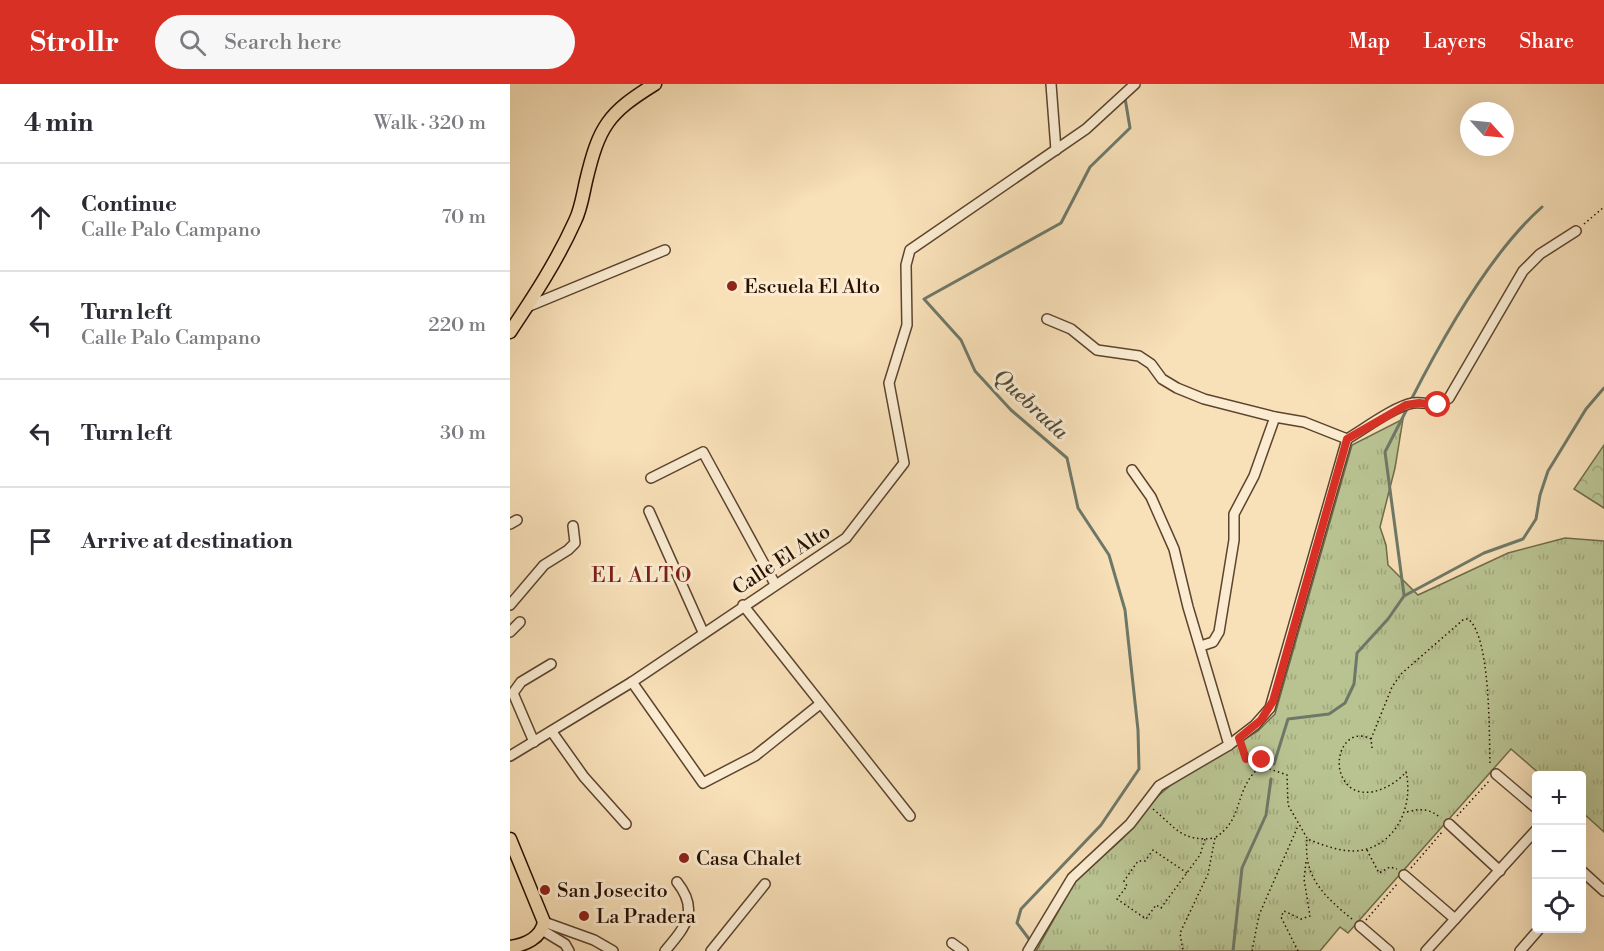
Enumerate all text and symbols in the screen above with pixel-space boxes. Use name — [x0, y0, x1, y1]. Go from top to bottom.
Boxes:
search box — [155, 15, 575, 69]
text: Strollr — [30, 25, 119, 60]
icon: search — [176, 26, 209, 59]
text: Search here — [224, 29, 342, 56]
text: Map — [1349, 29, 1390, 55]
text: Layers — [1423, 29, 1486, 55]
text: Share — [1519, 29, 1574, 55]
north arrow — [1460, 102, 1514, 156]
text: 4 min — [24, 107, 94, 139]
text: Walk · 320 m — [374, 111, 486, 136]
text: Continue — [81, 191, 177, 218]
icon: ahead — [24, 201, 57, 234]
text: 70 m — [442, 205, 486, 230]
text: Calle Palo Campano — [81, 218, 261, 243]
place label: Escuela El Alto — [744, 275, 880, 300]
marker: Escuela El Alto — [725, 279, 739, 293]
text: Turn left — [81, 299, 172, 326]
icon: left — [24, 309, 57, 342]
text: 220 m — [428, 313, 486, 338]
text: Calle Palo Campano — [81, 326, 261, 351]
water label: Quebrada — [988, 364, 1073, 446]
route start — [1424, 391, 1450, 417]
icon: left — [24, 417, 57, 450]
text: Turn left — [81, 420, 172, 447]
text: 30 m — [440, 421, 486, 446]
street label: Calle El Alto — [728, 519, 835, 601]
icon: arrive — [24, 525, 57, 558]
text: Arrive at destination — [81, 528, 293, 555]
district label: EL ALTO — [591, 563, 693, 589]
route end — [1248, 746, 1274, 772]
map controls — [1532, 771, 1586, 933]
button: + — [1532, 771, 1586, 825]
button: − — [1532, 825, 1586, 879]
place label: Casa Chalet — [696, 847, 802, 872]
marker: Casa Chalet — [677, 851, 691, 865]
place label: San Josecito — [557, 879, 668, 904]
button: locate — [1532, 879, 1586, 933]
marker: San Josecito — [538, 883, 552, 897]
place label: La Pradera — [596, 905, 697, 930]
marker: La Pradera — [577, 909, 591, 923]

